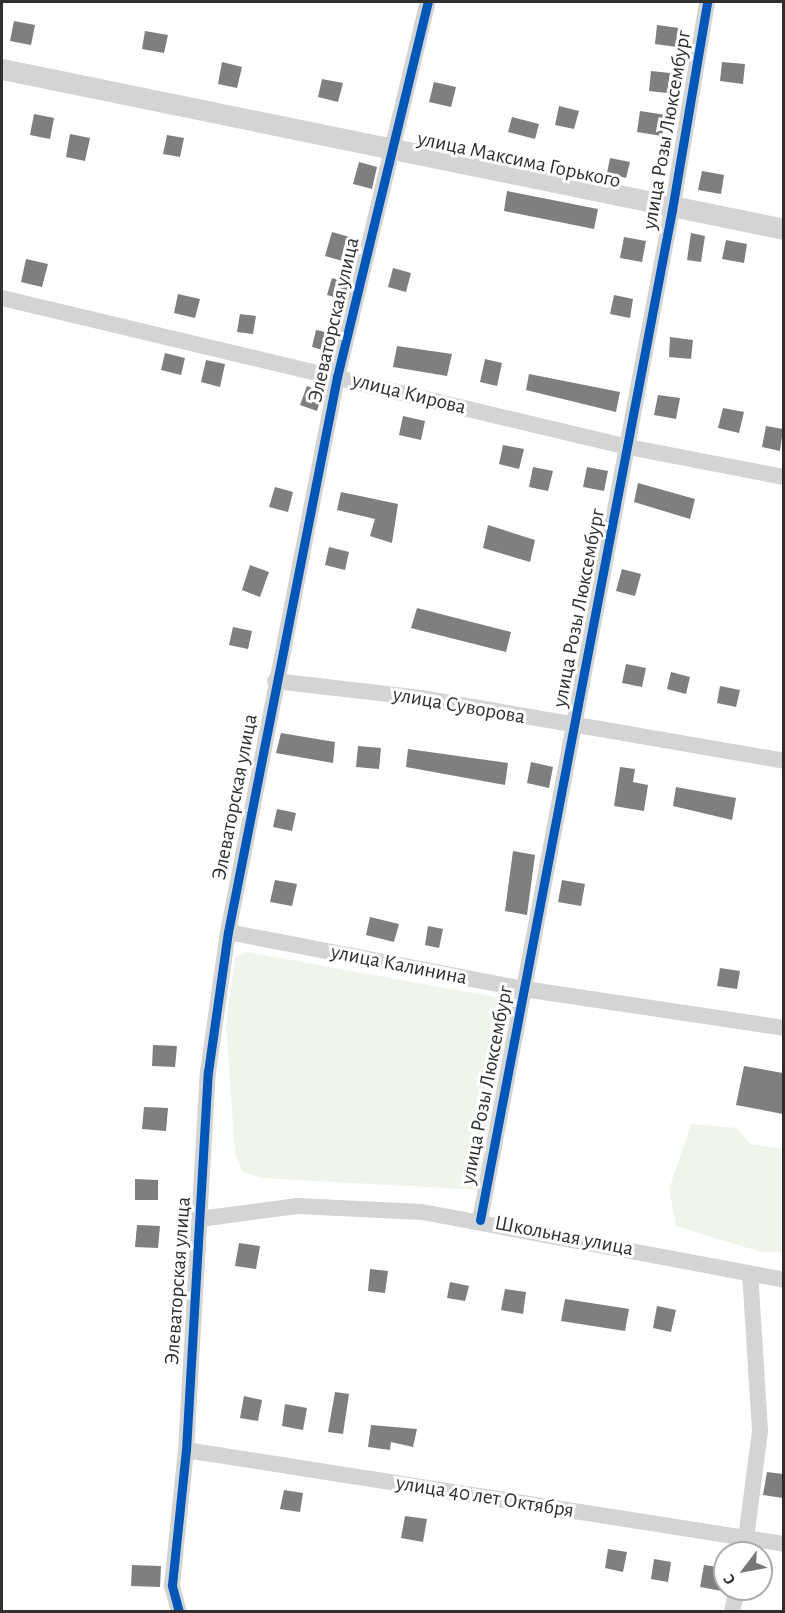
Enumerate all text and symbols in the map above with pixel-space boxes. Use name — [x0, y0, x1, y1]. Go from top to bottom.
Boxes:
street label: улица Розы Люксембург — [637, 28, 697, 232]
street label: улица Максима Горького — [415, 126, 623, 194]
street label: Элеваторская улица — [303, 235, 365, 405]
street label: улица Кирова — [349, 368, 469, 420]
street label: улица Розы Люксембург — [547, 507, 611, 709]
street label: улица Суворова — [391, 682, 527, 730]
street label: Элеваторская улица — [207, 712, 263, 882]
street label: улица Калинина — [329, 939, 469, 991]
street label: улица Розы Люксембург — [455, 984, 519, 1186]
street label: Элеваторская улица — [160, 1196, 196, 1366]
street label: Школьная улица — [492, 1210, 636, 1262]
street label: улица 40 лет Октября — [394, 1471, 576, 1523]
north arrow — [713, 1541, 773, 1601]
text: С — [720, 1571, 739, 1587]

